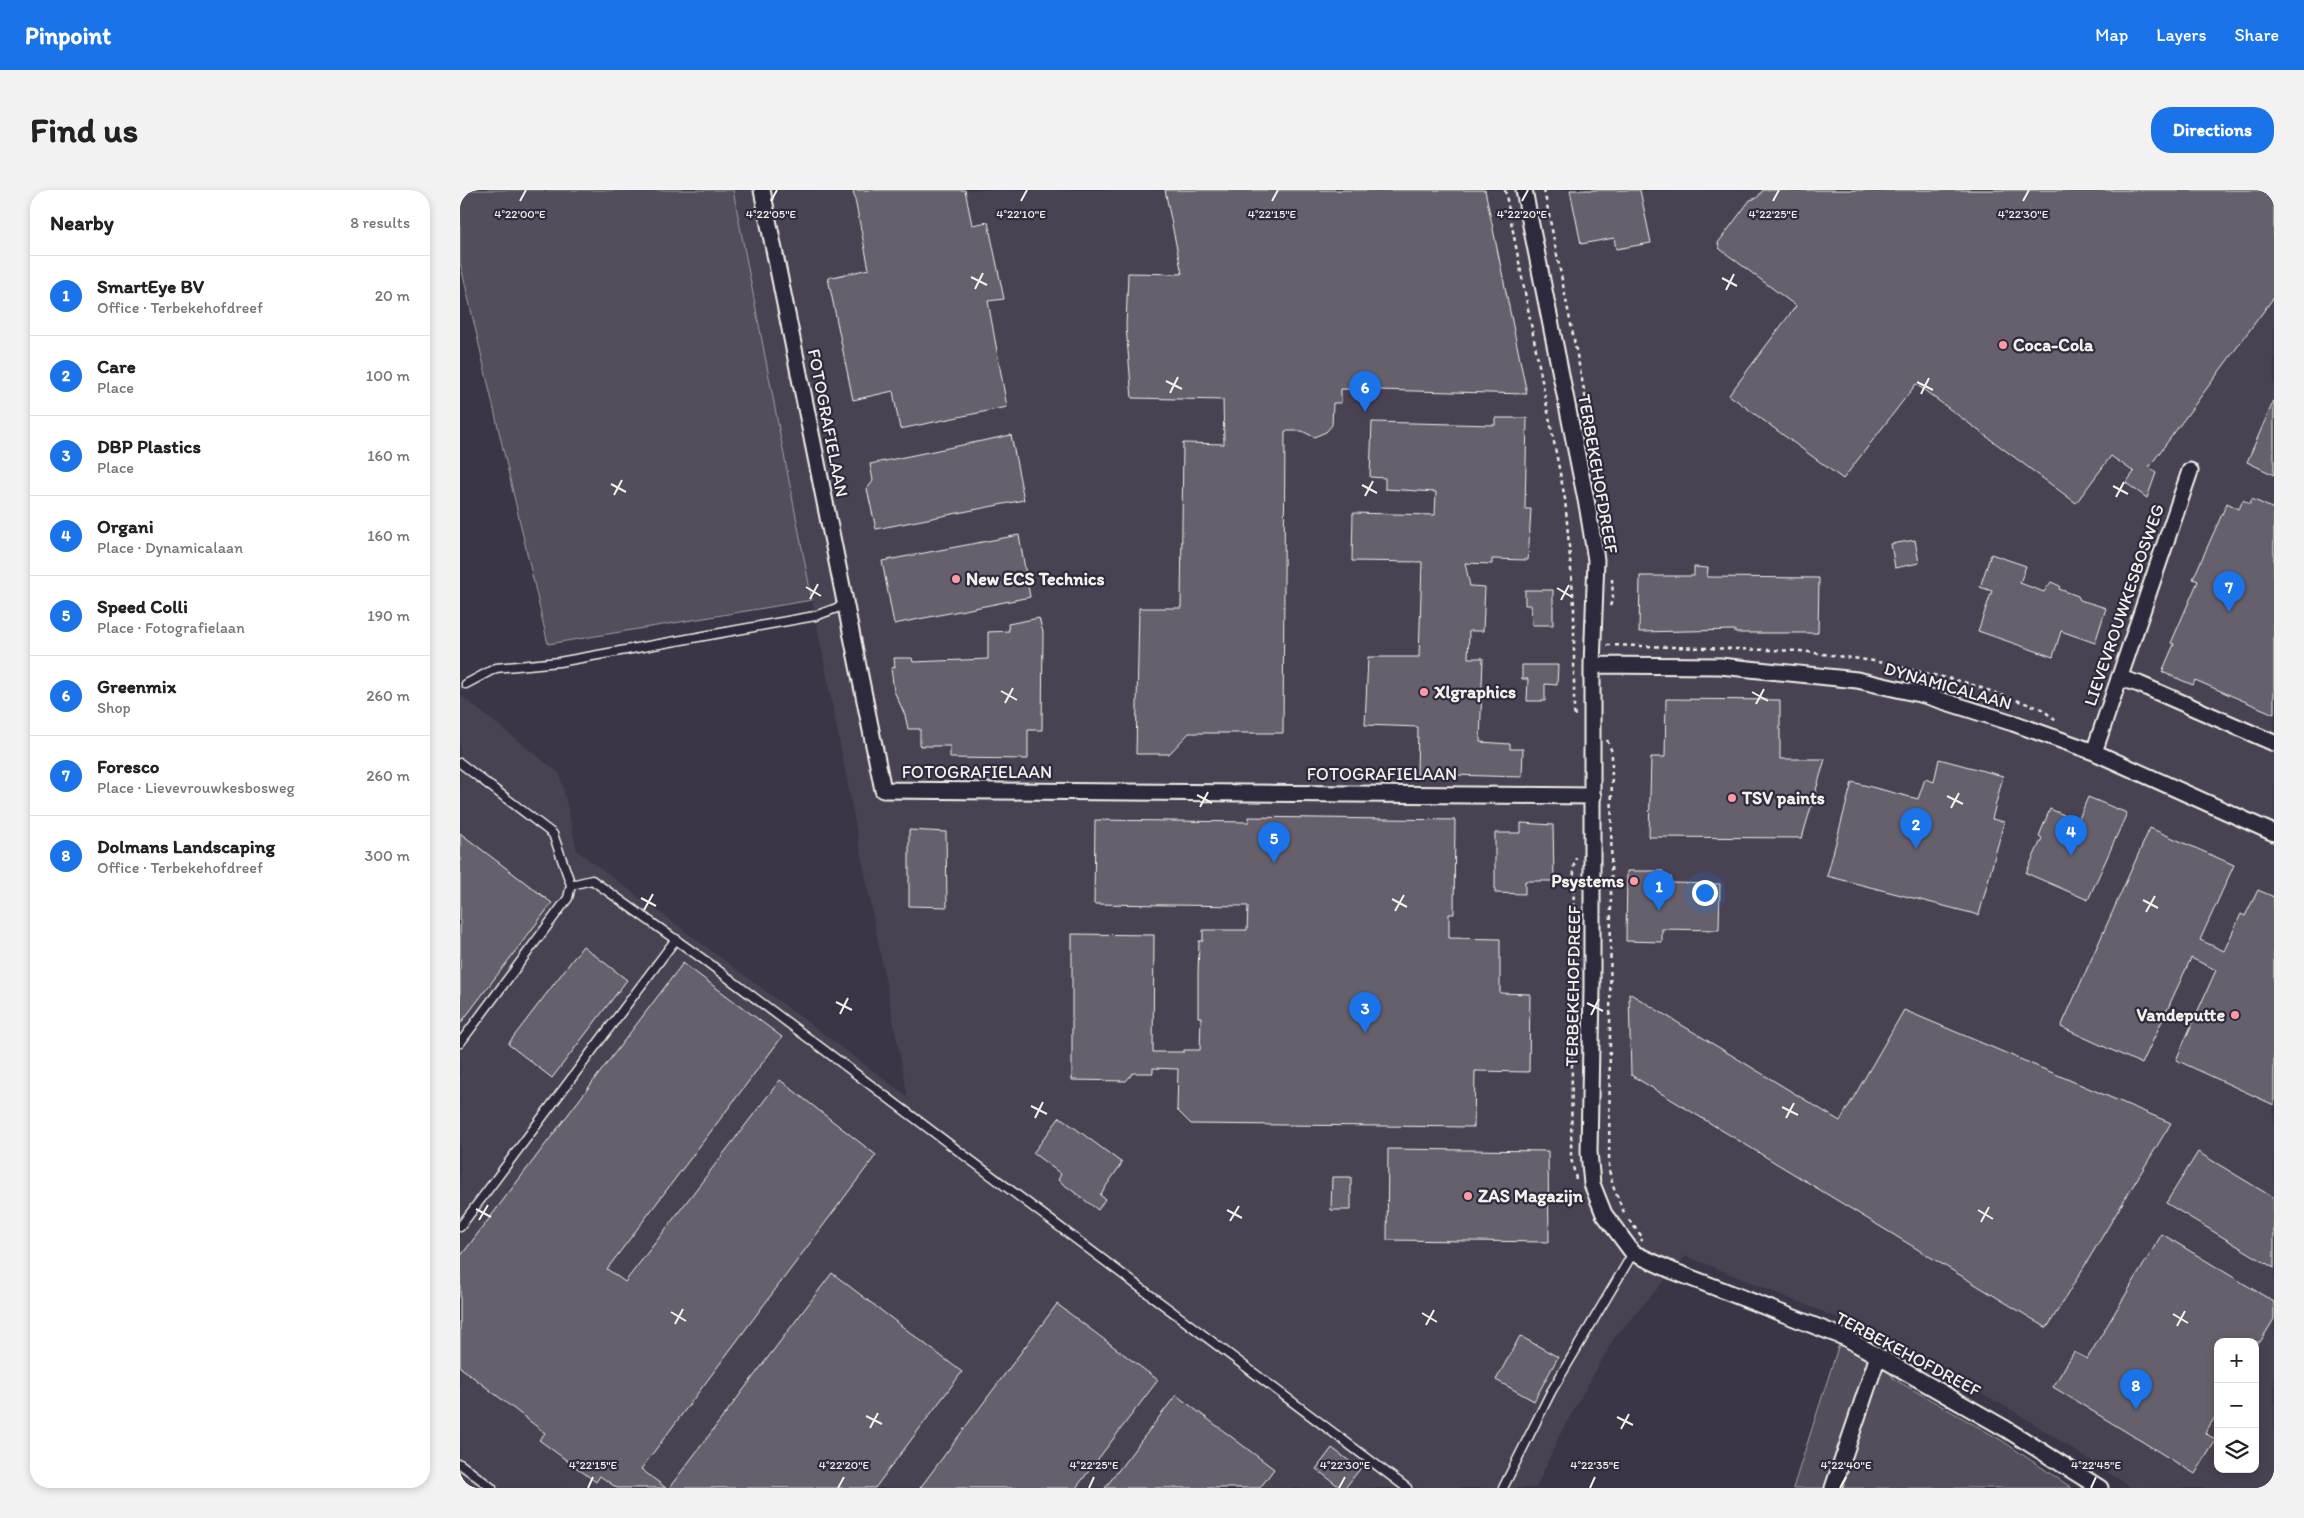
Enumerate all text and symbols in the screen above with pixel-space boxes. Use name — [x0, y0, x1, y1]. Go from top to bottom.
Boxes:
text: Pinpoint — [25, 21, 111, 50]
text: Map — [2095, 24, 2128, 46]
text: Layers — [2156, 24, 2206, 46]
text: Share — [2234, 24, 2279, 46]
button: Directions — [2151, 107, 2274, 153]
text: Find us — [30, 109, 138, 151]
text: 4°22'00"E — [494, 207, 546, 221]
text: 4°22'05"E — [746, 207, 797, 221]
text: 4°22'10"E — [996, 207, 1046, 221]
text: 4°22'15"E — [1248, 207, 1297, 221]
text: 4°22'20"E — [1497, 207, 1548, 221]
text: 4°22'25"E — [1748, 207, 1798, 221]
text: 4°22'30"E — [1998, 207, 2049, 221]
text: Nearby — [50, 210, 114, 235]
text: 8 results — [350, 213, 410, 232]
text: SmartEye BV — [97, 275, 204, 298]
text: 1 — [62, 286, 70, 305]
text: 20 m — [375, 286, 410, 305]
text: Office · Terbekehofdreef — [97, 298, 263, 317]
place label: Coca-Cola — [2013, 334, 2094, 356]
marker: Coca-Cola — [1997, 339, 2009, 351]
street label: FOTOGRAFIELAAN — [803, 347, 853, 499]
text: Care — [97, 355, 136, 378]
text: 2 — [62, 366, 70, 385]
text: 100 m — [366, 366, 410, 385]
pin: 6 — [1349, 371, 1381, 412]
text: Place — [97, 378, 134, 397]
street label: TERBEKEHOFDREEF — [1573, 393, 1623, 556]
text: DBP Plastics — [97, 435, 201, 458]
text: 3 — [62, 446, 70, 465]
text: 160 m — [367, 446, 410, 465]
text: Place — [97, 458, 134, 477]
street label: LIEVEVROUWKESBOSWEG — [2079, 501, 2169, 709]
text: Organi — [97, 515, 154, 538]
text: 4 — [61, 526, 71, 545]
text: 160 m — [367, 526, 410, 545]
text: Place · Dynamicalaan — [97, 538, 243, 557]
place label: New ECS Technics — [966, 568, 1105, 590]
pin: 7 — [2213, 571, 2245, 612]
marker: New ECS Technics — [950, 573, 962, 585]
text: Speed Colli — [97, 595, 188, 618]
text: 5 — [62, 606, 70, 625]
text: 190 m — [367, 606, 410, 625]
text: Place · Fotografielaan — [97, 618, 245, 637]
street label: DYNAMICALAAN — [1882, 657, 2014, 715]
text: Greenmix — [97, 675, 176, 698]
place label: Xlgraphics — [1434, 681, 1516, 703]
text: 6 — [62, 686, 70, 705]
text: 260 m — [366, 686, 410, 705]
marker: Xlgraphics — [1418, 686, 1430, 698]
text: Shop — [97, 698, 131, 717]
text: Foresco — [97, 755, 159, 778]
street label: FOTOGRAFIELAAN — [902, 761, 1052, 783]
street label: FOTOGRAFIELAAN — [1307, 763, 1457, 785]
text: 7 — [62, 766, 70, 785]
text: 260 m — [366, 766, 410, 785]
text: Place · Lievevrouwkesbosweg — [97, 778, 295, 797]
place label: TSV paints — [1741, 787, 1825, 809]
marker: TSV paints — [1726, 792, 1738, 804]
pin: 2 — [1900, 808, 1932, 849]
pin: 4 — [2055, 815, 2087, 856]
pin: 5 — [1258, 822, 1290, 863]
text: Dolmans Landscaping — [97, 835, 275, 858]
text: 8 — [62, 846, 70, 865]
text: 300 m — [365, 846, 410, 865]
text: Office · Terbekehofdreef — [97, 858, 263, 877]
place label: Psystems — [1551, 870, 1624, 892]
pin: 1 — [1643, 870, 1675, 911]
marker: Psystems — [1628, 875, 1640, 887]
your location — [1692, 880, 1718, 906]
street label: TERBEKEHOFDREEF — [1561, 904, 1585, 1067]
pin: 3 — [1349, 992, 1381, 1033]
place label: Vandeputte — [2136, 1004, 2225, 1026]
marker: Vandeputte — [2229, 1009, 2241, 1021]
place label: ZAS Magazijn — [1478, 1185, 1584, 1207]
marker: ZAS Magazijn — [1462, 1190, 1474, 1202]
street label: TERBEKEHOFDREEF — [1832, 1306, 1985, 1402]
map controls — [2214, 1338, 2259, 1473]
button: + — [2214, 1338, 2259, 1383]
pin: 8 — [2120, 1369, 2152, 1410]
button: − — [2214, 1383, 2259, 1428]
button: layers — [2214, 1428, 2259, 1473]
text: 4°22'15"E — [569, 1458, 618, 1472]
text: 4°22'20"E — [819, 1458, 870, 1472]
text: 4°22'25"E — [1069, 1458, 1119, 1472]
text: 4°22'30"E — [1320, 1458, 1371, 1472]
text: 4°22'35"E — [1570, 1458, 1620, 1472]
text: 4°22'40"E — [1820, 1458, 1872, 1472]
text: 4°22'45"E — [2071, 1458, 2121, 1472]

